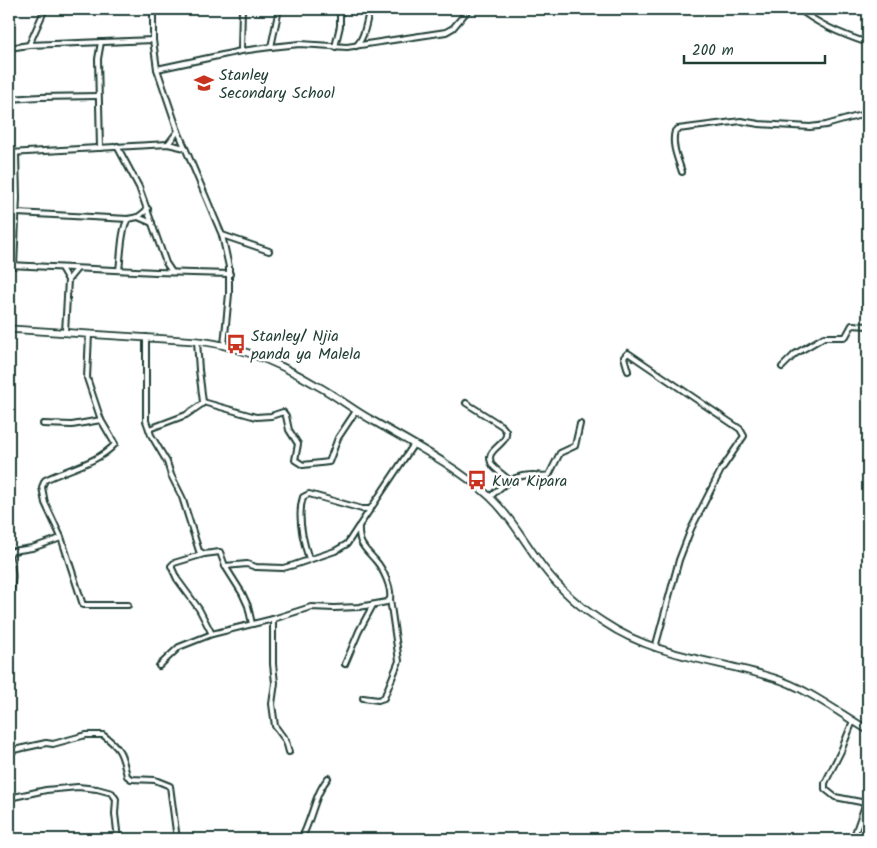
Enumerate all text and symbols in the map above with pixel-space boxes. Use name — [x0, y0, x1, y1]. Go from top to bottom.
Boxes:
scale bar — [684, 32, 826, 64]
text: 200 m — [692, 39, 734, 63]
place label: Stanley Secondary School — [219, 63, 335, 106]
school or university icon: Stanley Secondary School — [193, 72, 215, 94]
place label: Stanley/ Njia panda ya Malela — [250, 324, 361, 367]
bus stop icon: Stanley/ Njia panda ya Malela — [225, 333, 247, 355]
bus stop icon: Kwa Kipara — [466, 469, 488, 491]
place label: Kwa Kipara — [492, 469, 567, 494]

